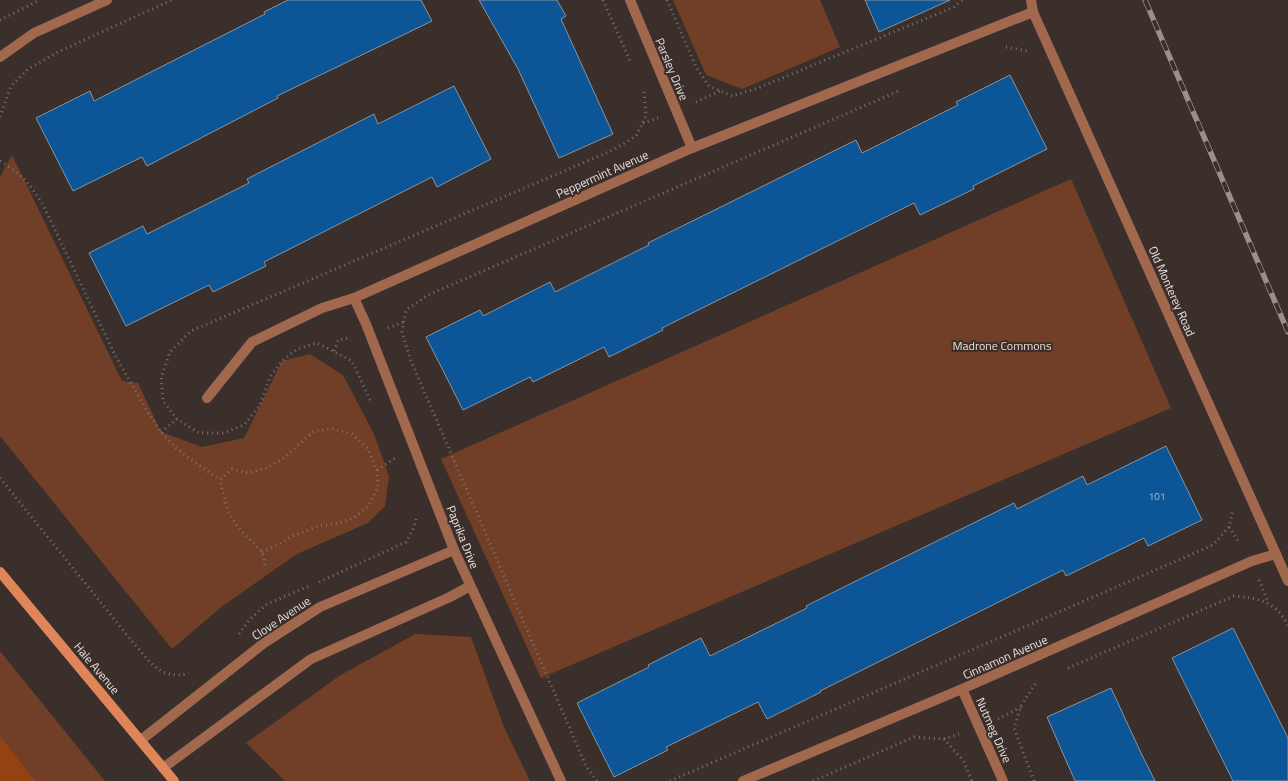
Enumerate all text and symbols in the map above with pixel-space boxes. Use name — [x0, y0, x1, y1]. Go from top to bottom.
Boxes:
street label: Parsley Drive — [650, 35, 694, 103]
street label: Peppermint Avenue — [553, 145, 651, 203]
street label: Old Monterey Road — [1144, 243, 1200, 339]
park label: Madrone Commons — [952, 336, 1052, 355]
house number: 101 — [1149, 489, 1165, 504]
street label: Paprika Drive — [442, 502, 484, 572]
street label: Clove Avenue — [248, 591, 314, 645]
street label: Cinnamon Avenue — [960, 630, 1050, 684]
street label: Hale Avenue — [69, 638, 125, 698]
street label: Nutmeg Drive — [971, 694, 1017, 766]

